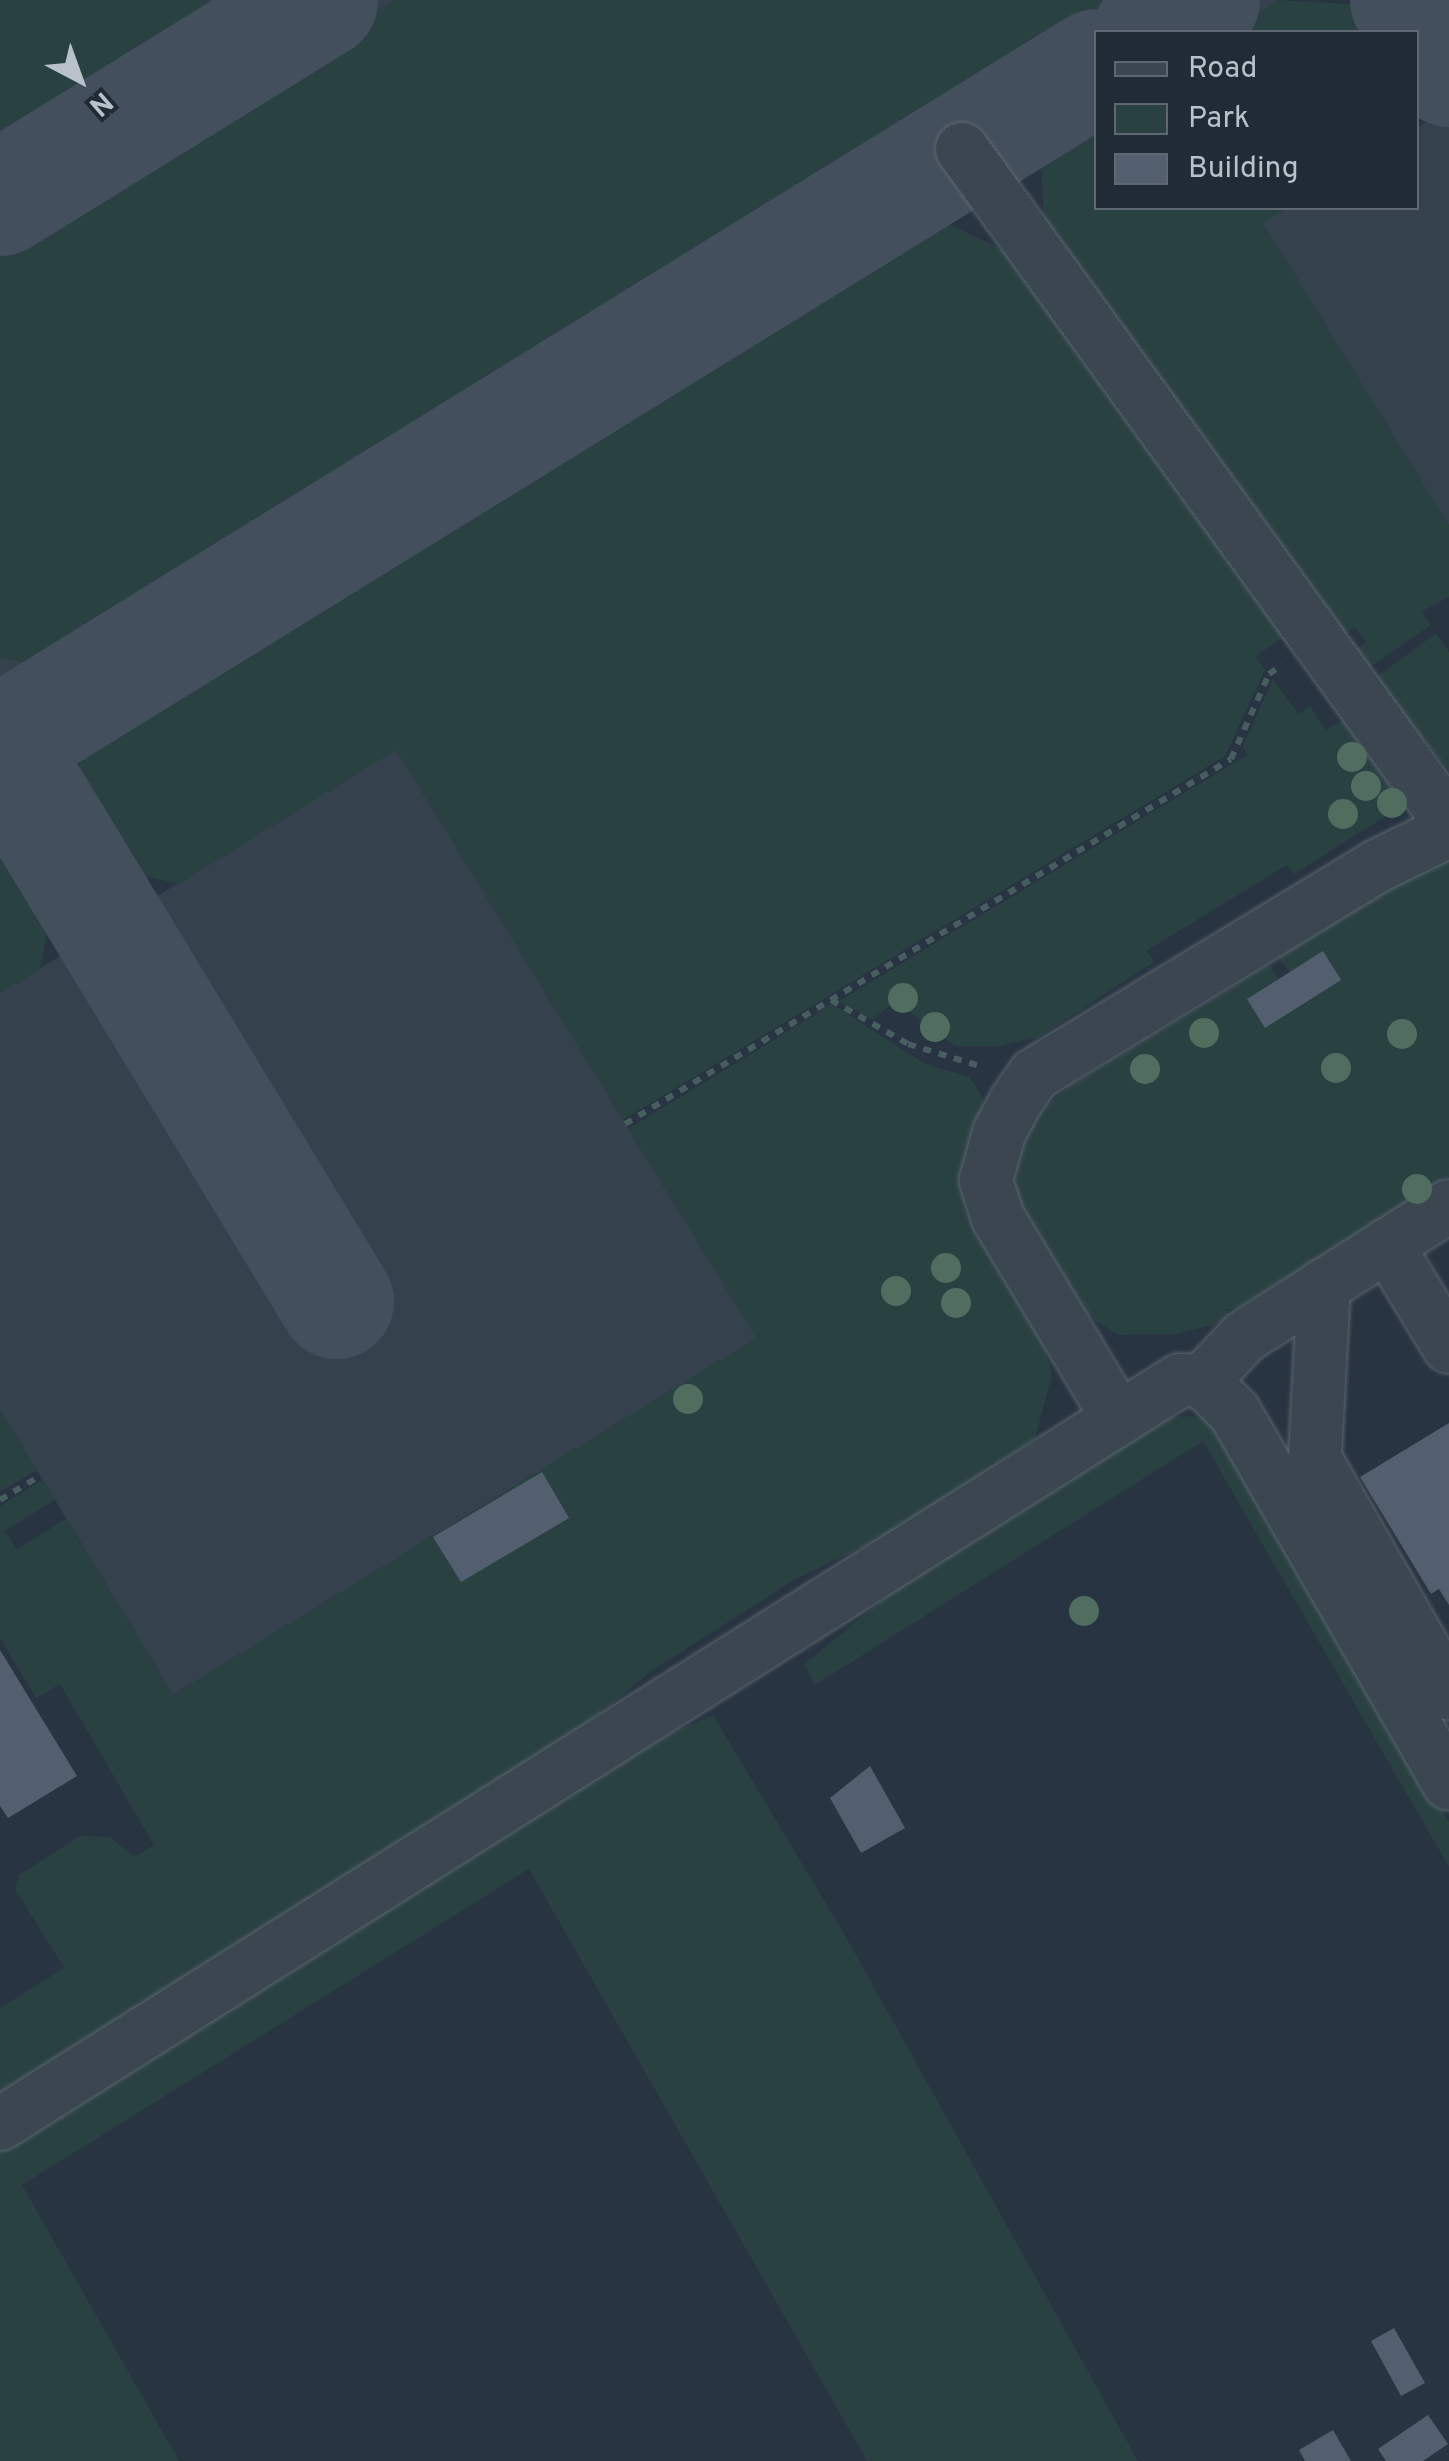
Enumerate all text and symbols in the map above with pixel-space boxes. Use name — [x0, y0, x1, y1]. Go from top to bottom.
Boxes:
north arrow — [30, 30, 130, 130]
legend — [1094, 30, 1419, 210]
text: Road — [1188, 51, 1257, 88]
text: N — [80, 82, 119, 123]
text: Park — [1188, 101, 1250, 138]
text: Building — [1188, 151, 1299, 188]

